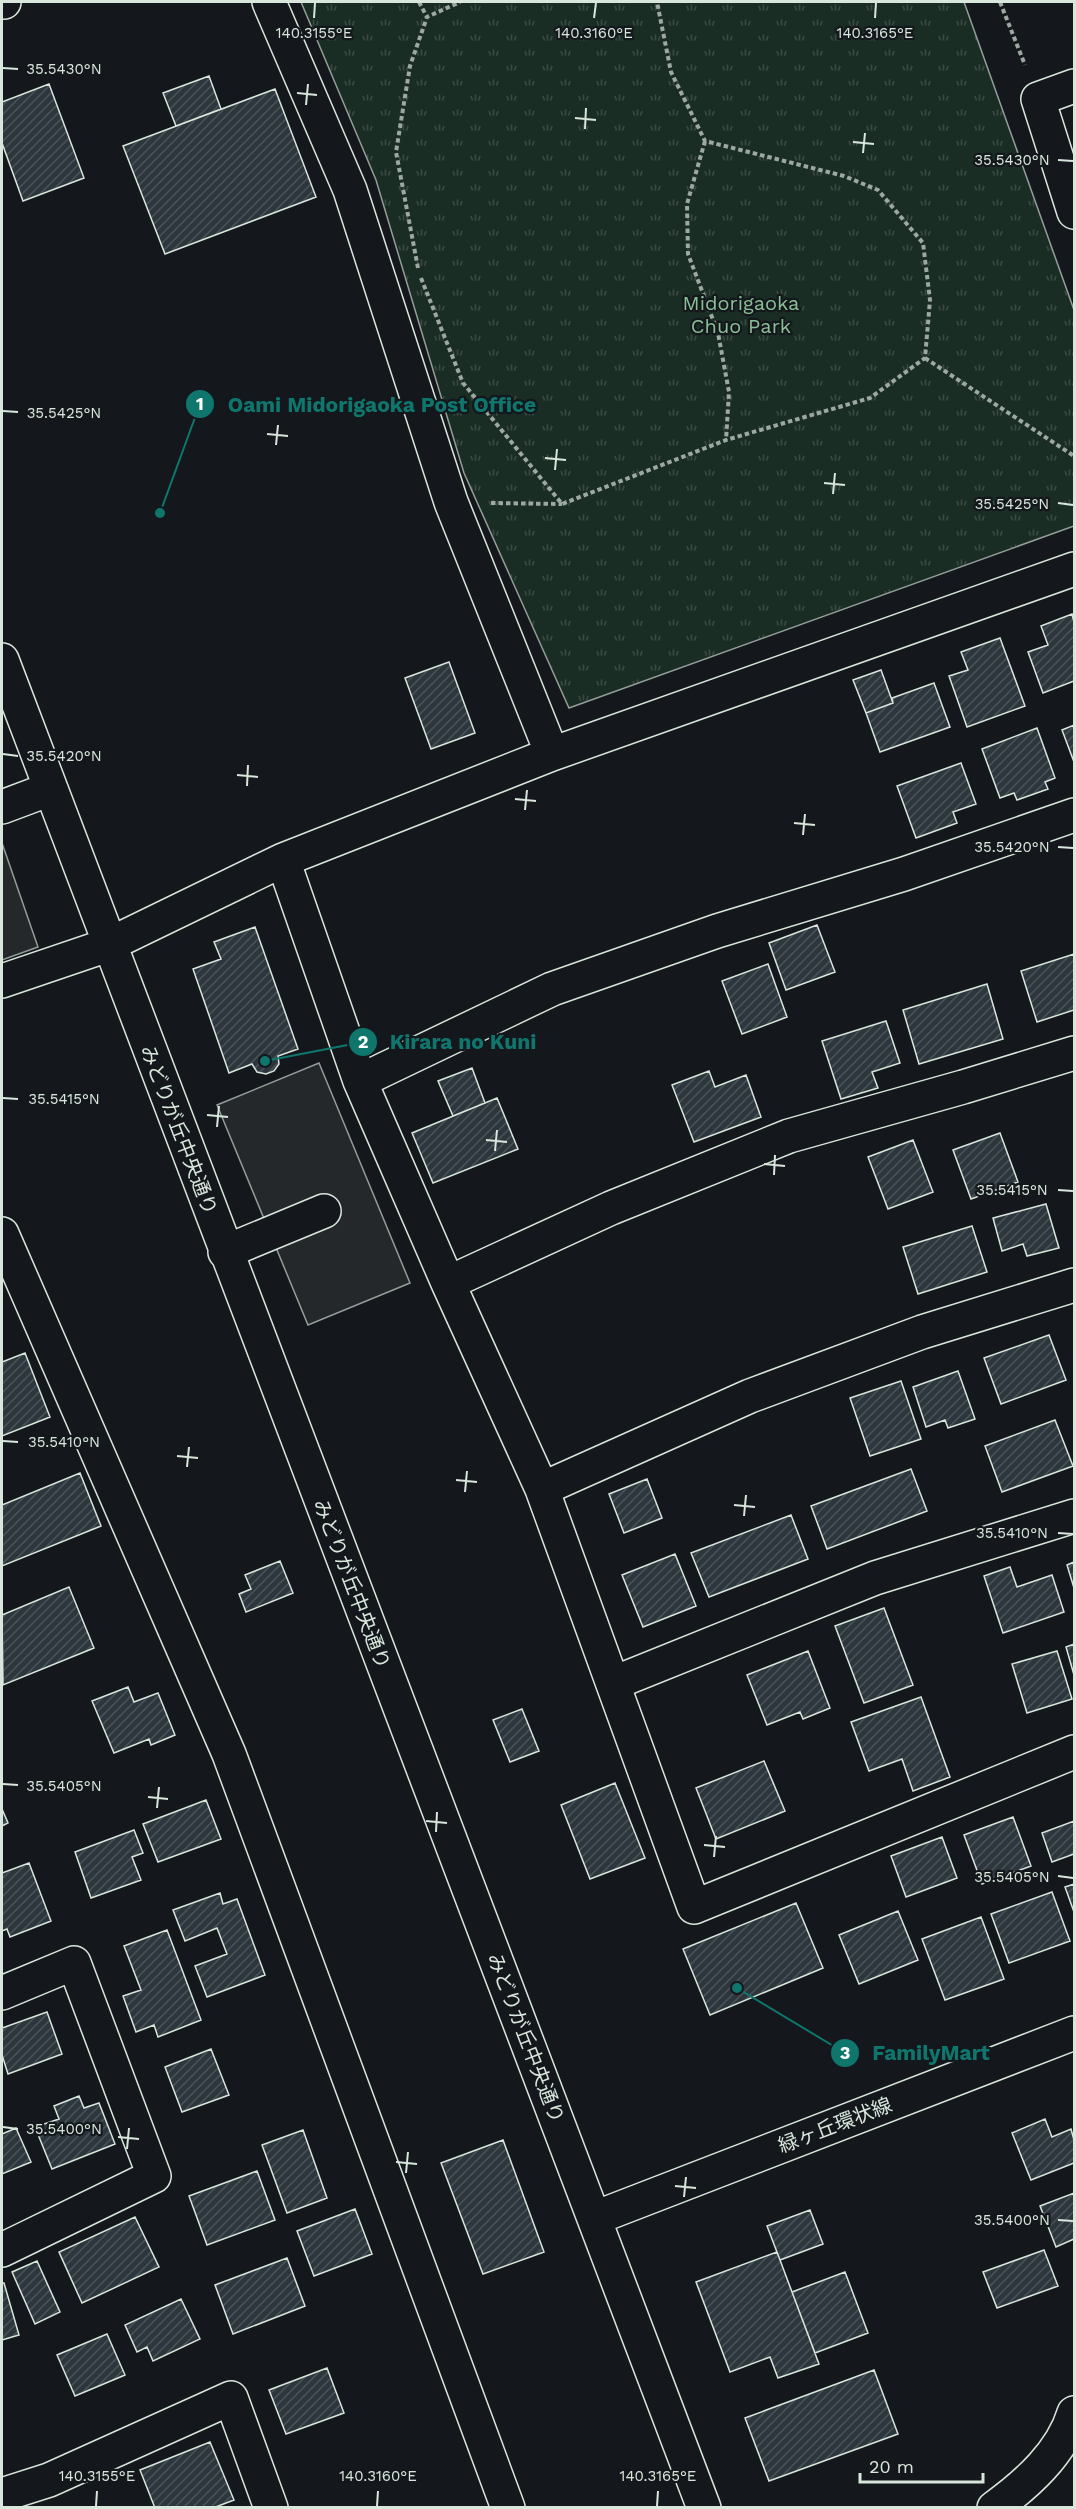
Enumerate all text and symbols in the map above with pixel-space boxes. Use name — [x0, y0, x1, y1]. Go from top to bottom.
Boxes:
text: 140.3155°E — [276, 24, 352, 42]
text: 140.3160°E — [555, 24, 633, 42]
text: 140.3165°E — [837, 24, 913, 42]
text: 35.5430°N — [26, 60, 102, 78]
text: 35.5430°N — [974, 151, 1050, 169]
park label: Midorigaoka Chuo Park — [683, 291, 799, 338]
callout: Oami Midorigaoka Post Office — [185, 385, 548, 424]
text: Oami Midorigaoka Post Office — [228, 392, 536, 417]
text: 1 — [196, 393, 204, 414]
text: 35.5425°N — [27, 404, 101, 422]
text: 35.5425°N — [975, 495, 1049, 513]
text: 35.5420°N — [26, 747, 102, 765]
text: 35.5420°N — [974, 838, 1050, 856]
callout: Kirara no Kuni — [348, 1023, 549, 1062]
text: Kirara no Kuni — [390, 1029, 536, 1054]
text: 2 — [358, 1031, 368, 1052]
street label: みどりが丘中央通り — [136, 1042, 222, 1218]
text: 35.5415°N — [28, 1090, 100, 1108]
text: 35.5415°N — [976, 1181, 1048, 1199]
text: 35.5410°N — [28, 1433, 100, 1451]
street label: みどりが丘中央通り — [309, 1496, 395, 1672]
text: 35.5410°N — [976, 1524, 1048, 1542]
text: 35.5405°N — [26, 1777, 102, 1795]
text: 35.5405°N — [974, 1868, 1050, 1886]
street label: みどりが丘中央通り — [483, 1950, 569, 2126]
callout: FamilyMart — [830, 2033, 1002, 2072]
text: FamilyMart — [872, 2040, 990, 2065]
text: 3 — [840, 2042, 850, 2063]
street label: 緑ヶ丘環状線 — [775, 2092, 895, 2158]
text: 35.5400°N — [26, 2120, 102, 2138]
text: 35.5400°N — [974, 2211, 1050, 2229]
scale bar — [860, 2446, 983, 2484]
text: 20 m — [869, 2456, 914, 2477]
text: 140.3155°E — [59, 2467, 135, 2485]
text: 140.3160°E — [339, 2467, 417, 2485]
text: 140.3165°E — [620, 2467, 696, 2485]

